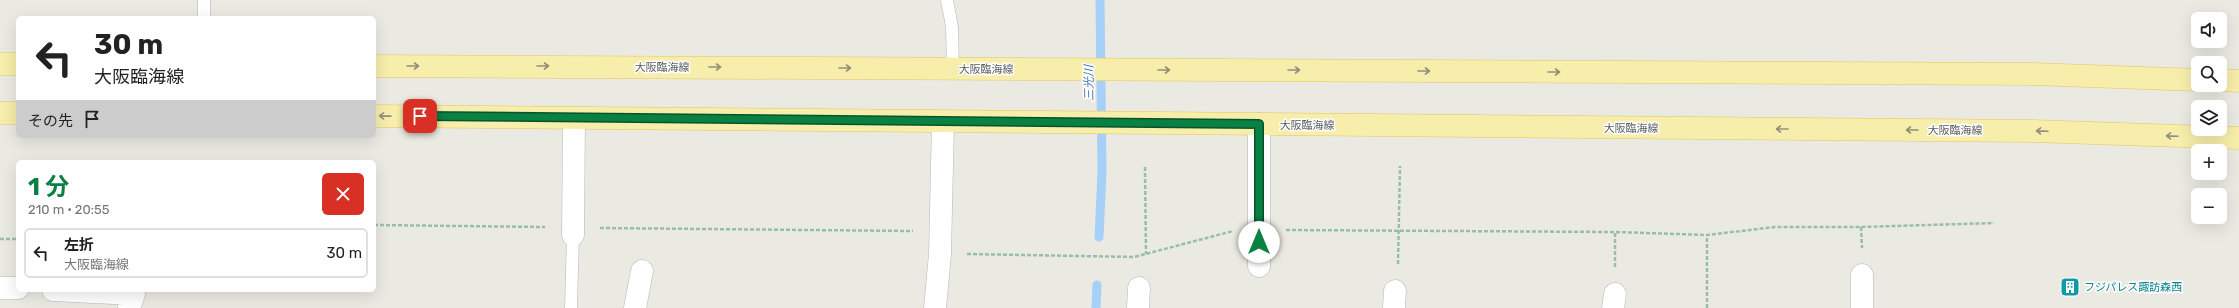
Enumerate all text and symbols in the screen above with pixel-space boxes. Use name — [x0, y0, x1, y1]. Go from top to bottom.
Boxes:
map controls — [2191, 12, 2227, 224]
button: sound — [2191, 12, 2227, 48]
text: 30 m — [94, 28, 163, 61]
icon: left — [28, 32, 80, 84]
button: search — [2191, 56, 2227, 92]
street label: 大阪臨海線 — [635, 61, 690, 74]
one-way arrow — [406, 62, 419, 70]
one-way arrow — [536, 62, 549, 70]
one-way arrow — [708, 63, 721, 71]
street label: 大阪臨海線 — [959, 63, 1014, 76]
water label: 三光川 — [1082, 63, 1096, 101]
one-way arrow — [838, 64, 851, 72]
text: 大阪臨海線 — [94, 66, 184, 88]
one-way arrow — [1157, 66, 1170, 74]
one-way arrow — [1287, 66, 1300, 74]
one-way arrow — [1417, 67, 1430, 75]
one-way arrow — [1547, 68, 1560, 76]
pin — [403, 99, 437, 133]
button: layers — [2191, 100, 2227, 136]
icon: arrive — [409, 105, 431, 127]
icon: arrive — [81, 108, 103, 130]
text: その先 — [28, 112, 73, 130]
one-way arrow — [379, 112, 392, 120]
street label: 大阪臨海線 — [1280, 119, 1335, 132]
street label: 大阪臨海線 — [1604, 122, 1659, 135]
street label: 大阪臨海線 — [1928, 124, 1983, 137]
one-way arrow — [1776, 125, 1789, 133]
one-way arrow — [1906, 126, 1919, 134]
one-way arrow — [2036, 127, 2049, 135]
one-way arrow — [2166, 132, 2179, 139]
button: + — [2191, 144, 2227, 180]
text: 1 分 — [28, 173, 69, 201]
button: close — [322, 173, 364, 215]
button: − — [2191, 188, 2227, 224]
text: 210 m · 20:55 — [28, 202, 110, 217]
position arrow — [1238, 221, 1280, 263]
text: 左折 — [64, 236, 94, 254]
icon: left — [30, 242, 52, 264]
text: 30 m — [326, 244, 362, 262]
text: 大阪臨海線 — [64, 257, 129, 272]
building icon: フジパレス諏訪森西 — [2059, 276, 2081, 298]
place label: フジパレス諏訪森西 — [2084, 281, 2182, 294]

